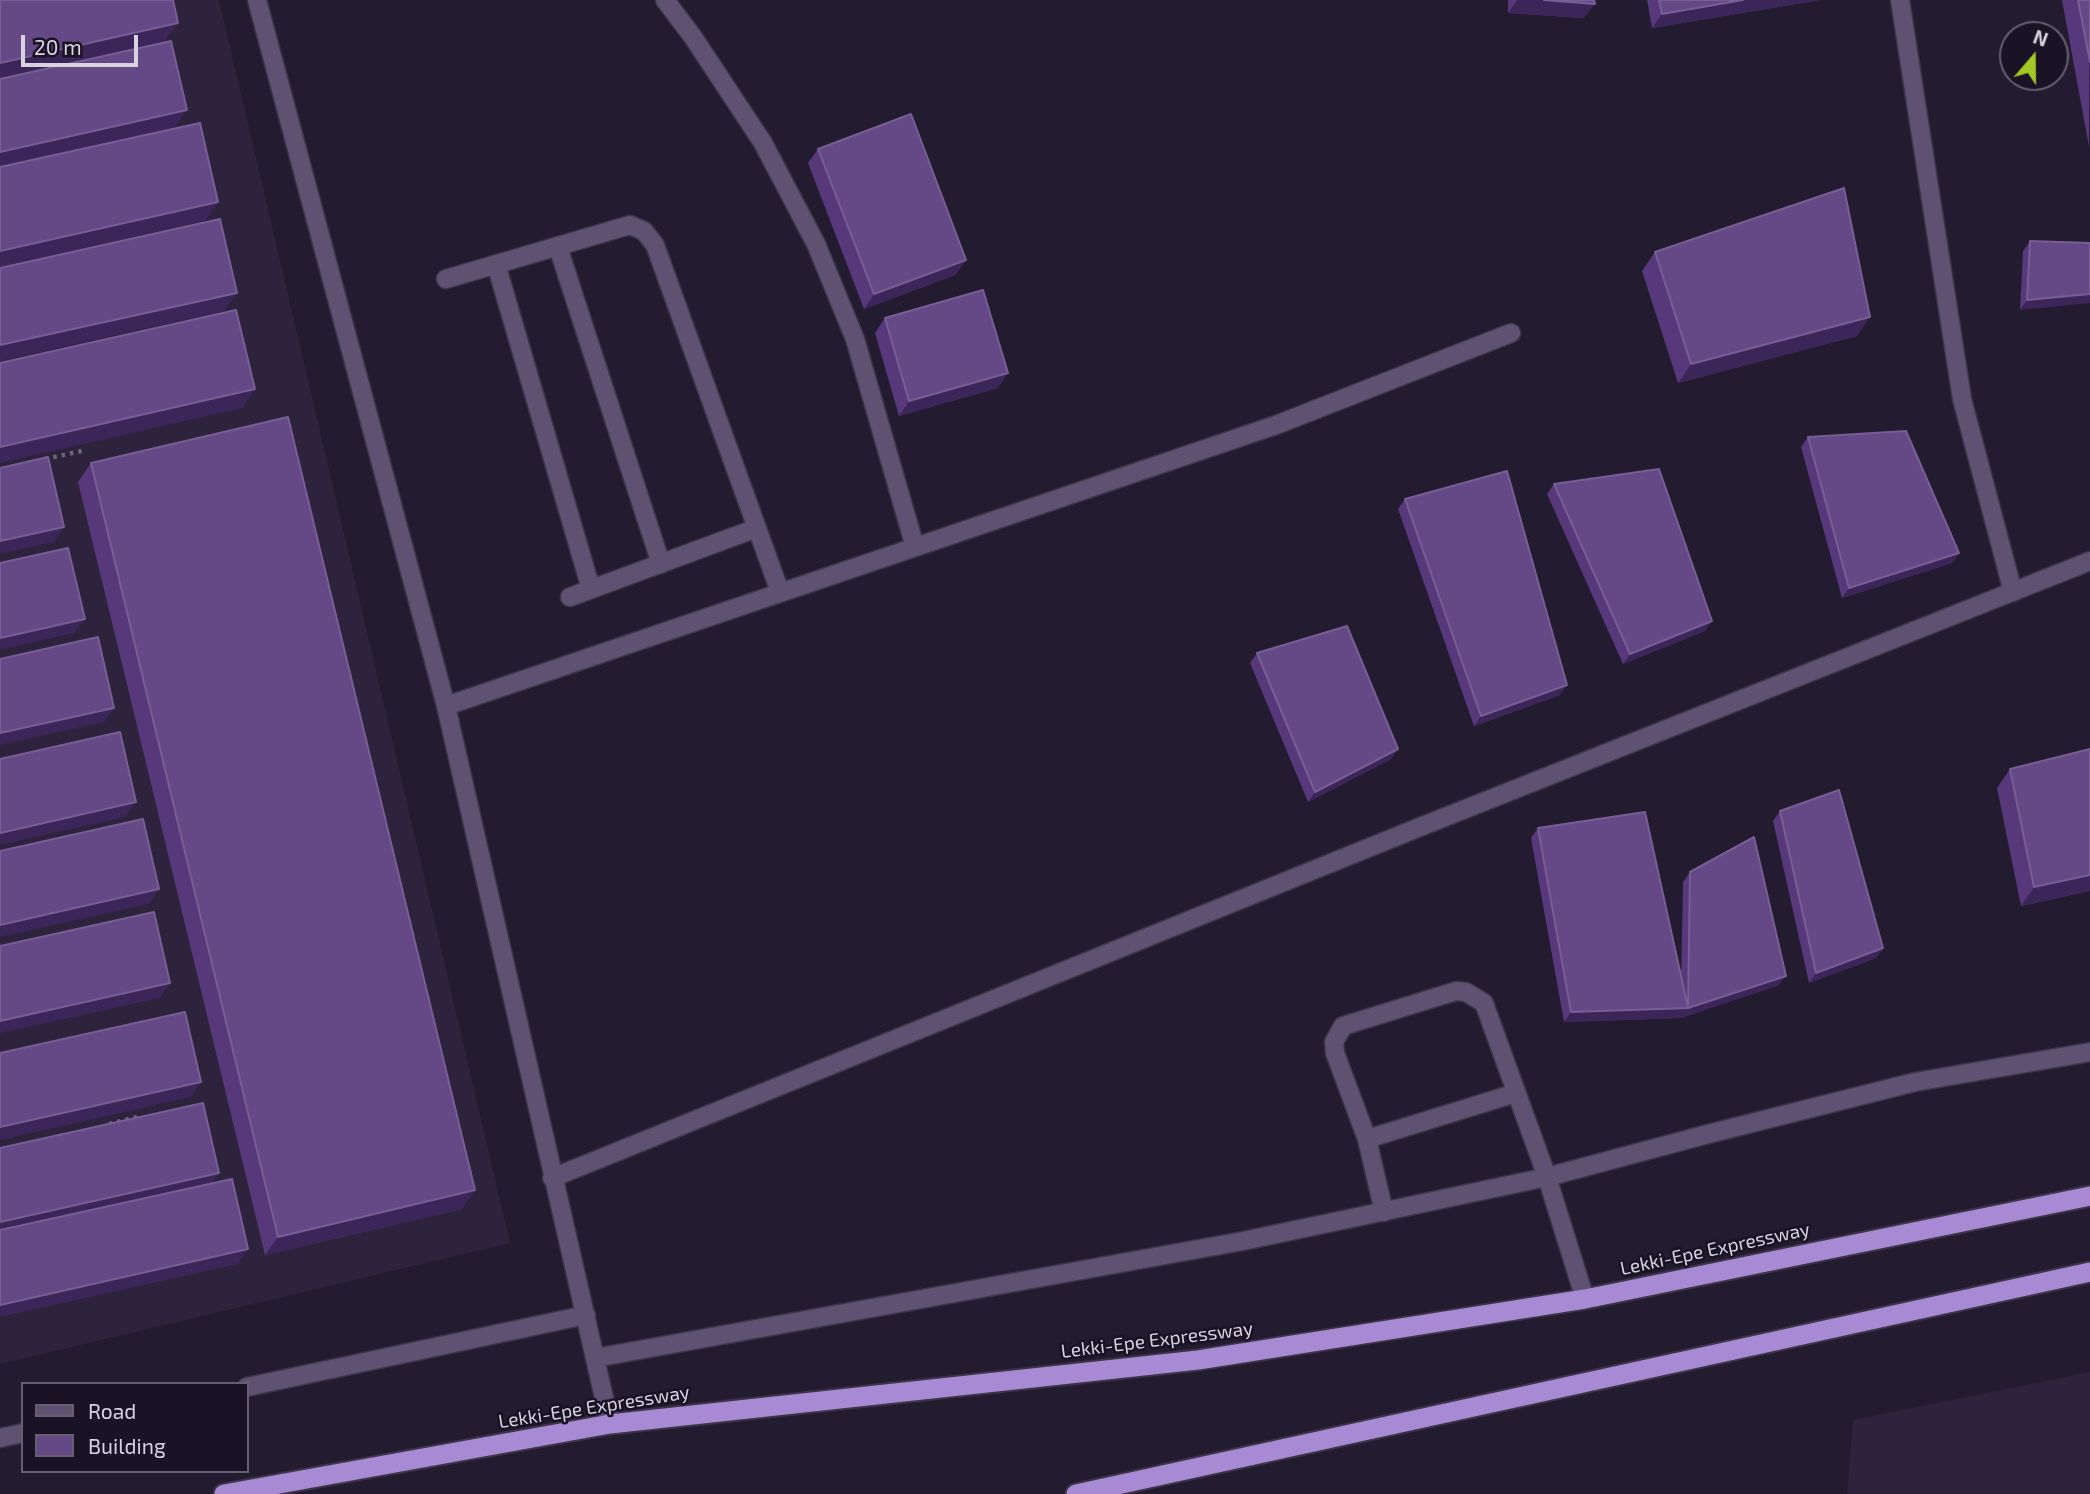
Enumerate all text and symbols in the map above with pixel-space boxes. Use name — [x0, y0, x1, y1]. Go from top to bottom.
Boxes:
scale bar — [24, 21, 142, 65]
north arrow — [1999, 21, 2069, 91]
text: N — [2030, 25, 2051, 51]
text: 20 m — [34, 34, 82, 59]
street label: Lekki-Epe Expressway — [1618, 1218, 1812, 1280]
street label: Lekki-Epe Expressway — [1060, 1317, 1254, 1363]
street label: Lekki-Epe Expressway — [497, 1381, 691, 1433]
legend — [21, 1382, 248, 1473]
text: Road — [88, 1398, 136, 1423]
text: Building — [88, 1433, 166, 1458]

